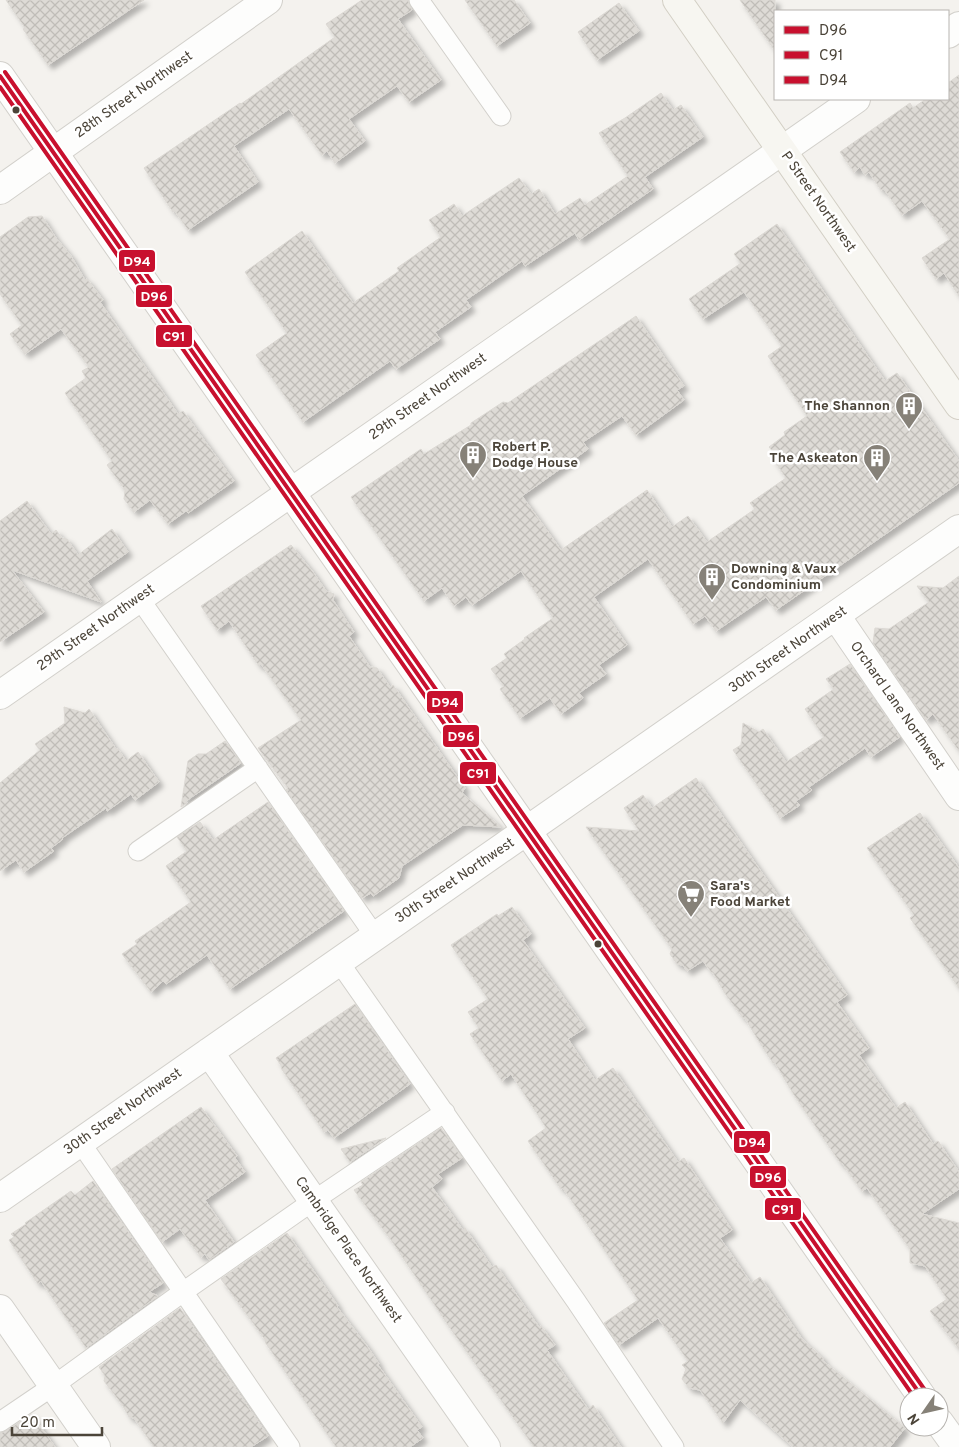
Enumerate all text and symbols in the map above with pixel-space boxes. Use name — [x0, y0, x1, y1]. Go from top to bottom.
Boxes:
legend — [774, 10, 949, 100]
text: D96 — [819, 22, 847, 41]
text: C91 — [819, 47, 843, 66]
street label: 28th Street Northwest — [72, 48, 196, 142]
text: D94 — [819, 72, 848, 91]
unlabelled marker — [11, 105, 21, 115]
street label: P Street Northwest — [777, 148, 859, 256]
line badge: D94 — [118, 249, 156, 273]
text: D94 — [123, 254, 151, 271]
line badge: D96 — [135, 284, 173, 308]
text: D96 — [140, 289, 168, 306]
line badge: C91 — [155, 324, 193, 348]
text: C91 — [162, 329, 186, 346]
street label: 29th Street Northwest — [366, 350, 490, 444]
building icon: The Shannon — [894, 391, 924, 430]
place label: The Shannon — [804, 398, 890, 415]
place label: Robert P. Dodge House — [492, 439, 578, 472]
building icon: Robert P. Dodge House — [458, 440, 488, 479]
building icon: The Askeaton — [862, 443, 892, 482]
place label: The Askeaton — [769, 450, 858, 467]
place label: Downing & Vaux Condominium — [731, 561, 837, 594]
building icon: Downing & Vaux Condominium — [697, 562, 727, 601]
street label: 29th Street Northwest — [34, 581, 158, 675]
street label: 30th Street Northwest — [726, 603, 850, 697]
street label: Orchard Lane Northwest — [846, 638, 948, 774]
line badge: D94 — [426, 690, 464, 714]
text: D94 — [431, 695, 459, 712]
line badge: D96 — [442, 724, 480, 748]
text: D96 — [447, 729, 475, 746]
line badge: C91 — [459, 761, 497, 785]
text: C91 — [466, 766, 490, 783]
street label: 30th Street Northwest — [392, 835, 518, 927]
place label: Sara's Food Market — [710, 878, 790, 911]
supermarket icon: Sara's Food Market — [676, 879, 706, 918]
unlabelled marker — [593, 939, 603, 949]
street label: 30th Street Northwest — [61, 1065, 185, 1159]
line badge: D94 — [733, 1130, 771, 1154]
text: D94 — [738, 1135, 766, 1152]
line badge: D96 — [749, 1165, 787, 1189]
text: D96 — [754, 1170, 782, 1187]
street label: Cambridge Place Northwest — [291, 1174, 405, 1326]
line badge: C91 — [764, 1197, 802, 1221]
text: C91 — [771, 1202, 795, 1219]
north arrow — [899, 1387, 949, 1437]
scale bar — [12, 1404, 102, 1436]
text: N — [905, 1410, 924, 1427]
text: 20 m — [20, 1414, 55, 1433]

